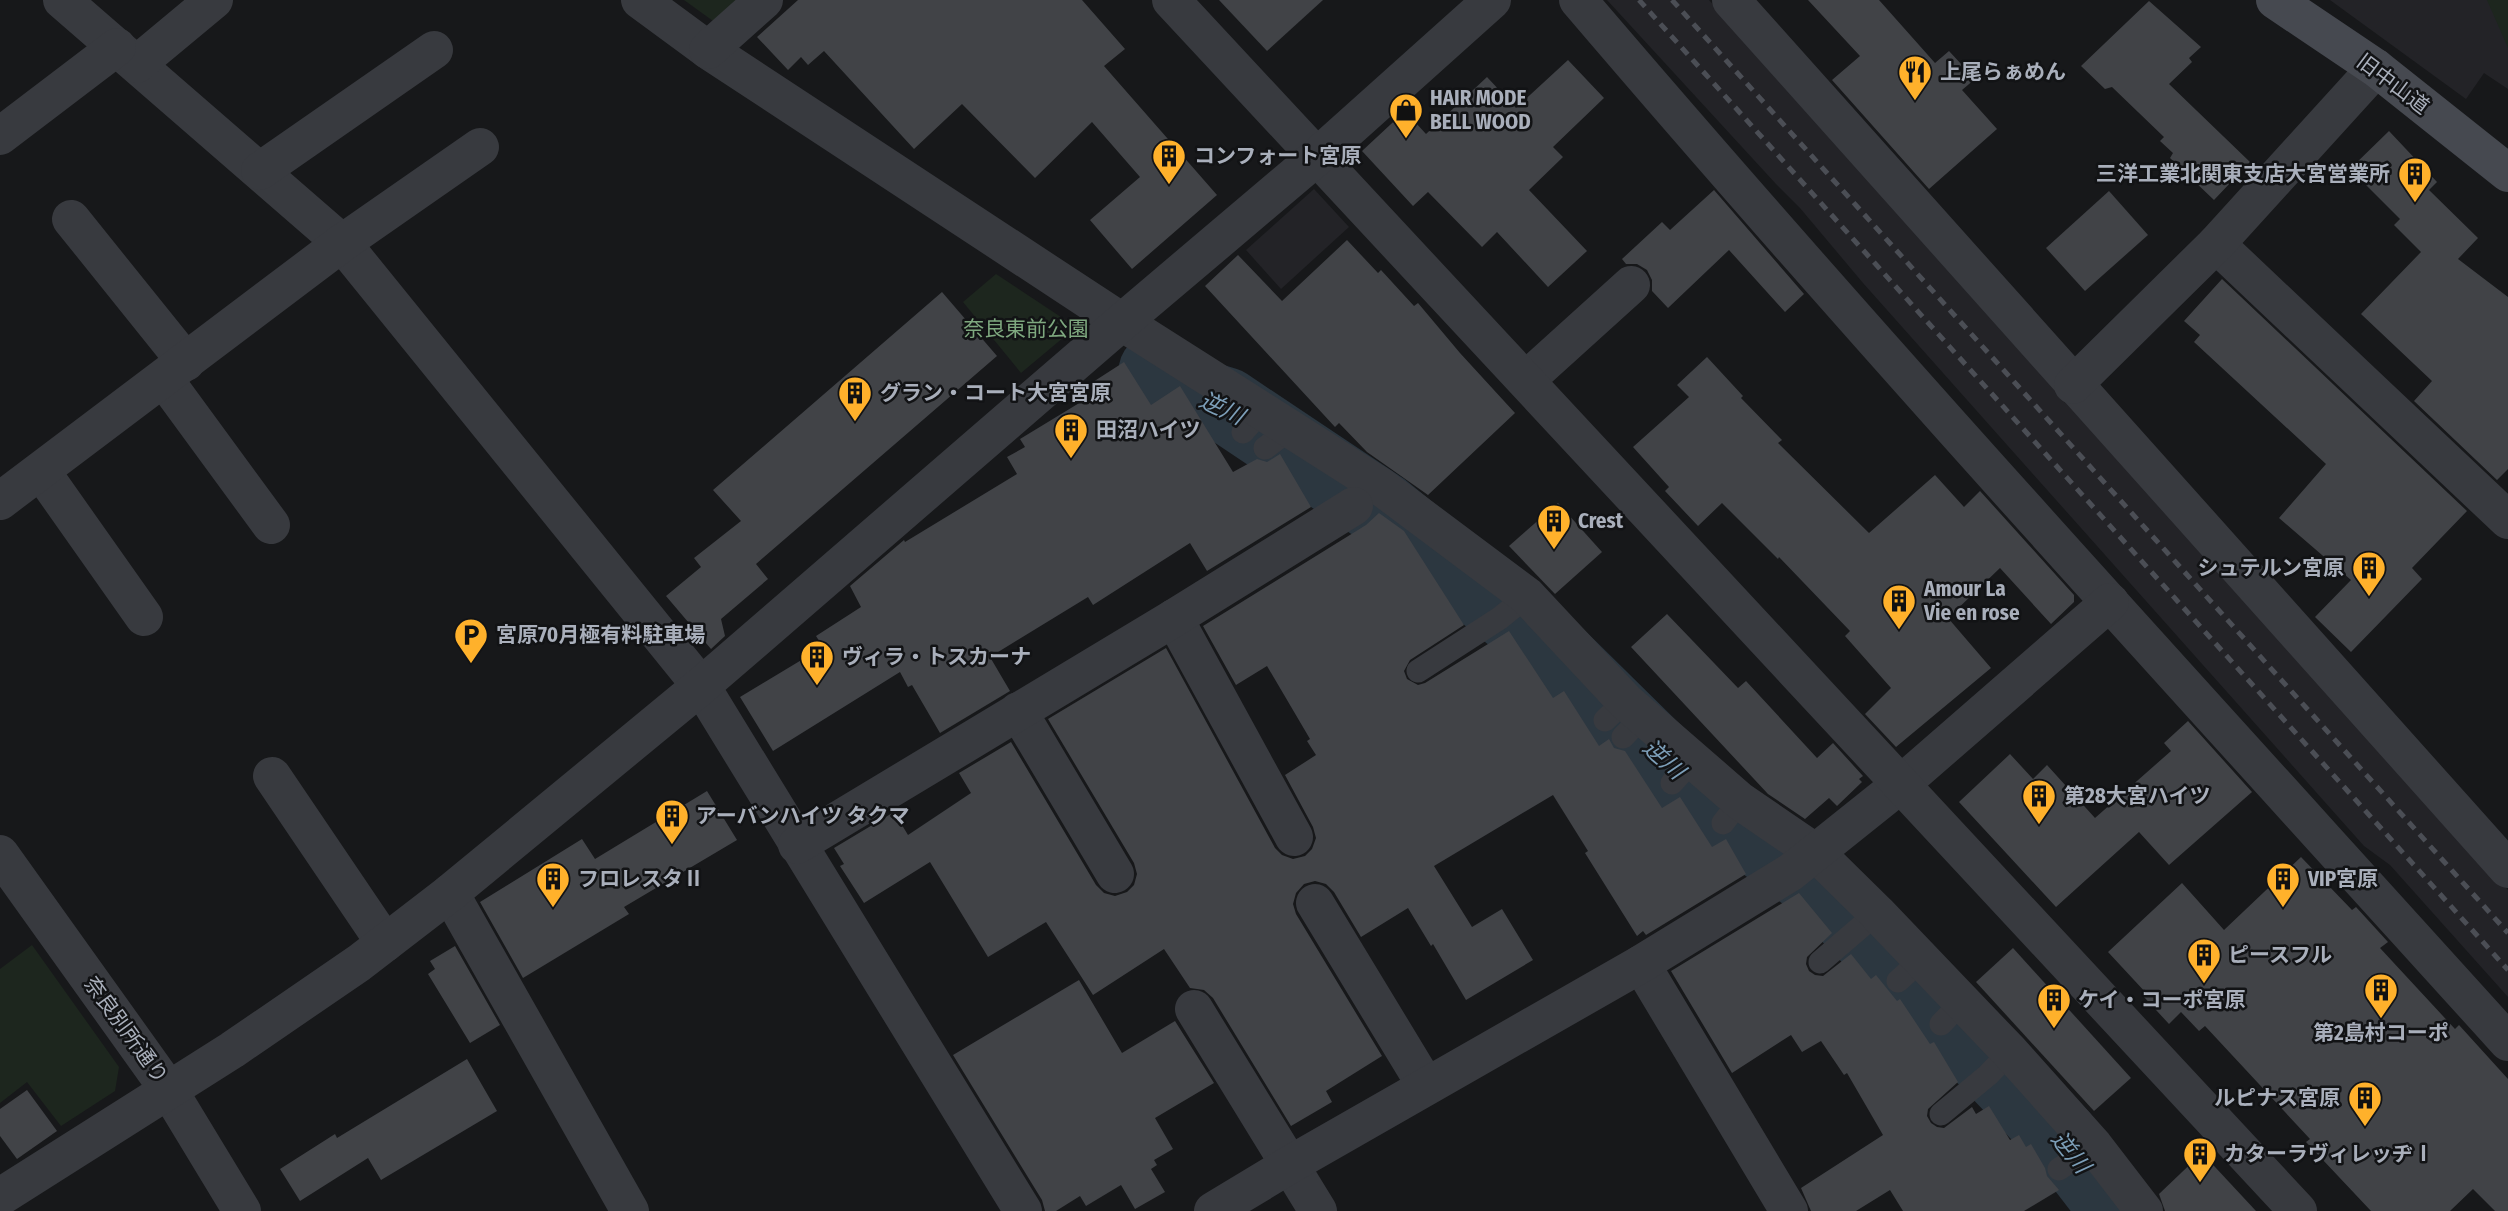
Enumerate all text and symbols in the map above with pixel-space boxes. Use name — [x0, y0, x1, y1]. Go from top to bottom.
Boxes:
street label: 旧中山道 — [2352, 48, 2434, 120]
restaurant icon: 上尾らぁめん — [1896, 53, 1934, 102]
place label: 上尾らぁめん — [1940, 59, 2066, 85]
place label: HAIR MODE BELL WOOD — [1430, 85, 1531, 135]
shop icon: HAIR MODE BELL WOOD — [1387, 91, 1425, 140]
building icon: コンフォート宮原 — [1150, 137, 1188, 186]
place label: コンフォート宮原 — [1194, 143, 1361, 169]
building icon: 三洋工業北関東支店大宮営業所 — [2396, 155, 2434, 204]
place label: 三洋工業北関東支店大宮営業所 — [2096, 161, 2390, 187]
park label: 奈良東前公園 — [963, 316, 1089, 342]
building icon: グラン・コート大宮宮原 — [836, 374, 874, 423]
place label: グラン・コート大宮宮原 — [880, 380, 1111, 406]
water label: 逆川 — [1195, 386, 1251, 432]
building icon: 田沼ハイツ — [1052, 411, 1090, 460]
place label: 田沼ハイツ — [1096, 417, 1201, 443]
building icon: Crest — [1535, 502, 1573, 551]
place label: Crest — [1578, 508, 1624, 534]
building icon: シュテルン宮原 — [2350, 549, 2388, 598]
place label: シュテルン宮原 — [2197, 555, 2344, 581]
place label: Amour La Vie en rose — [1923, 576, 2020, 626]
building icon: Amour La Vie en rose — [1880, 582, 1918, 631]
parking icon: 宮原70月極有料駐車場 — [452, 616, 490, 665]
place label: 宮原70月極有料駐車場 — [496, 622, 705, 648]
building icon: ヴィラ・トスカーナ — [798, 638, 836, 687]
place label: ヴィラ・トスカーナ — [842, 644, 1031, 670]
water label: 逆川 — [1638, 733, 1693, 787]
building icon: 第28大宮ハイツ — [2020, 777, 2058, 826]
place label: 第28大宮ハイツ — [2064, 783, 2210, 809]
building icon: アーバンハイツ タクマ — [653, 797, 691, 846]
place label: アーバンハイツ タクマ — [696, 803, 910, 829]
building icon: フロレスタⅡ — [534, 860, 572, 909]
building icon: VIP宮原 — [2264, 860, 2302, 909]
place label: フロレスタⅡ — [578, 866, 704, 892]
place label: VIP宮原 — [2307, 866, 2378, 892]
building icon: ピースフル — [2185, 936, 2223, 985]
place label: ピースフル — [2228, 942, 2332, 968]
street label: 奈良別所通り — [78, 971, 174, 1089]
building icon: 第2島村コーポ — [2362, 971, 2400, 1020]
building icon: ケイ・コーポ宮原 — [2035, 981, 2073, 1030]
place label: ケイ・コーポ宮原 — [2078, 987, 2246, 1013]
place label: 第2島村コーポ — [2313, 1020, 2449, 1046]
building icon: ルピナス宮原 — [2346, 1079, 2384, 1128]
place label: ルピナス宮原 — [2214, 1085, 2340, 1111]
water label: 逆川 — [2046, 1125, 2098, 1181]
building icon: カターラヴィレッヂⅠ — [2181, 1135, 2219, 1184]
place label: カターラヴィレッヂⅠ — [2224, 1141, 2434, 1167]

